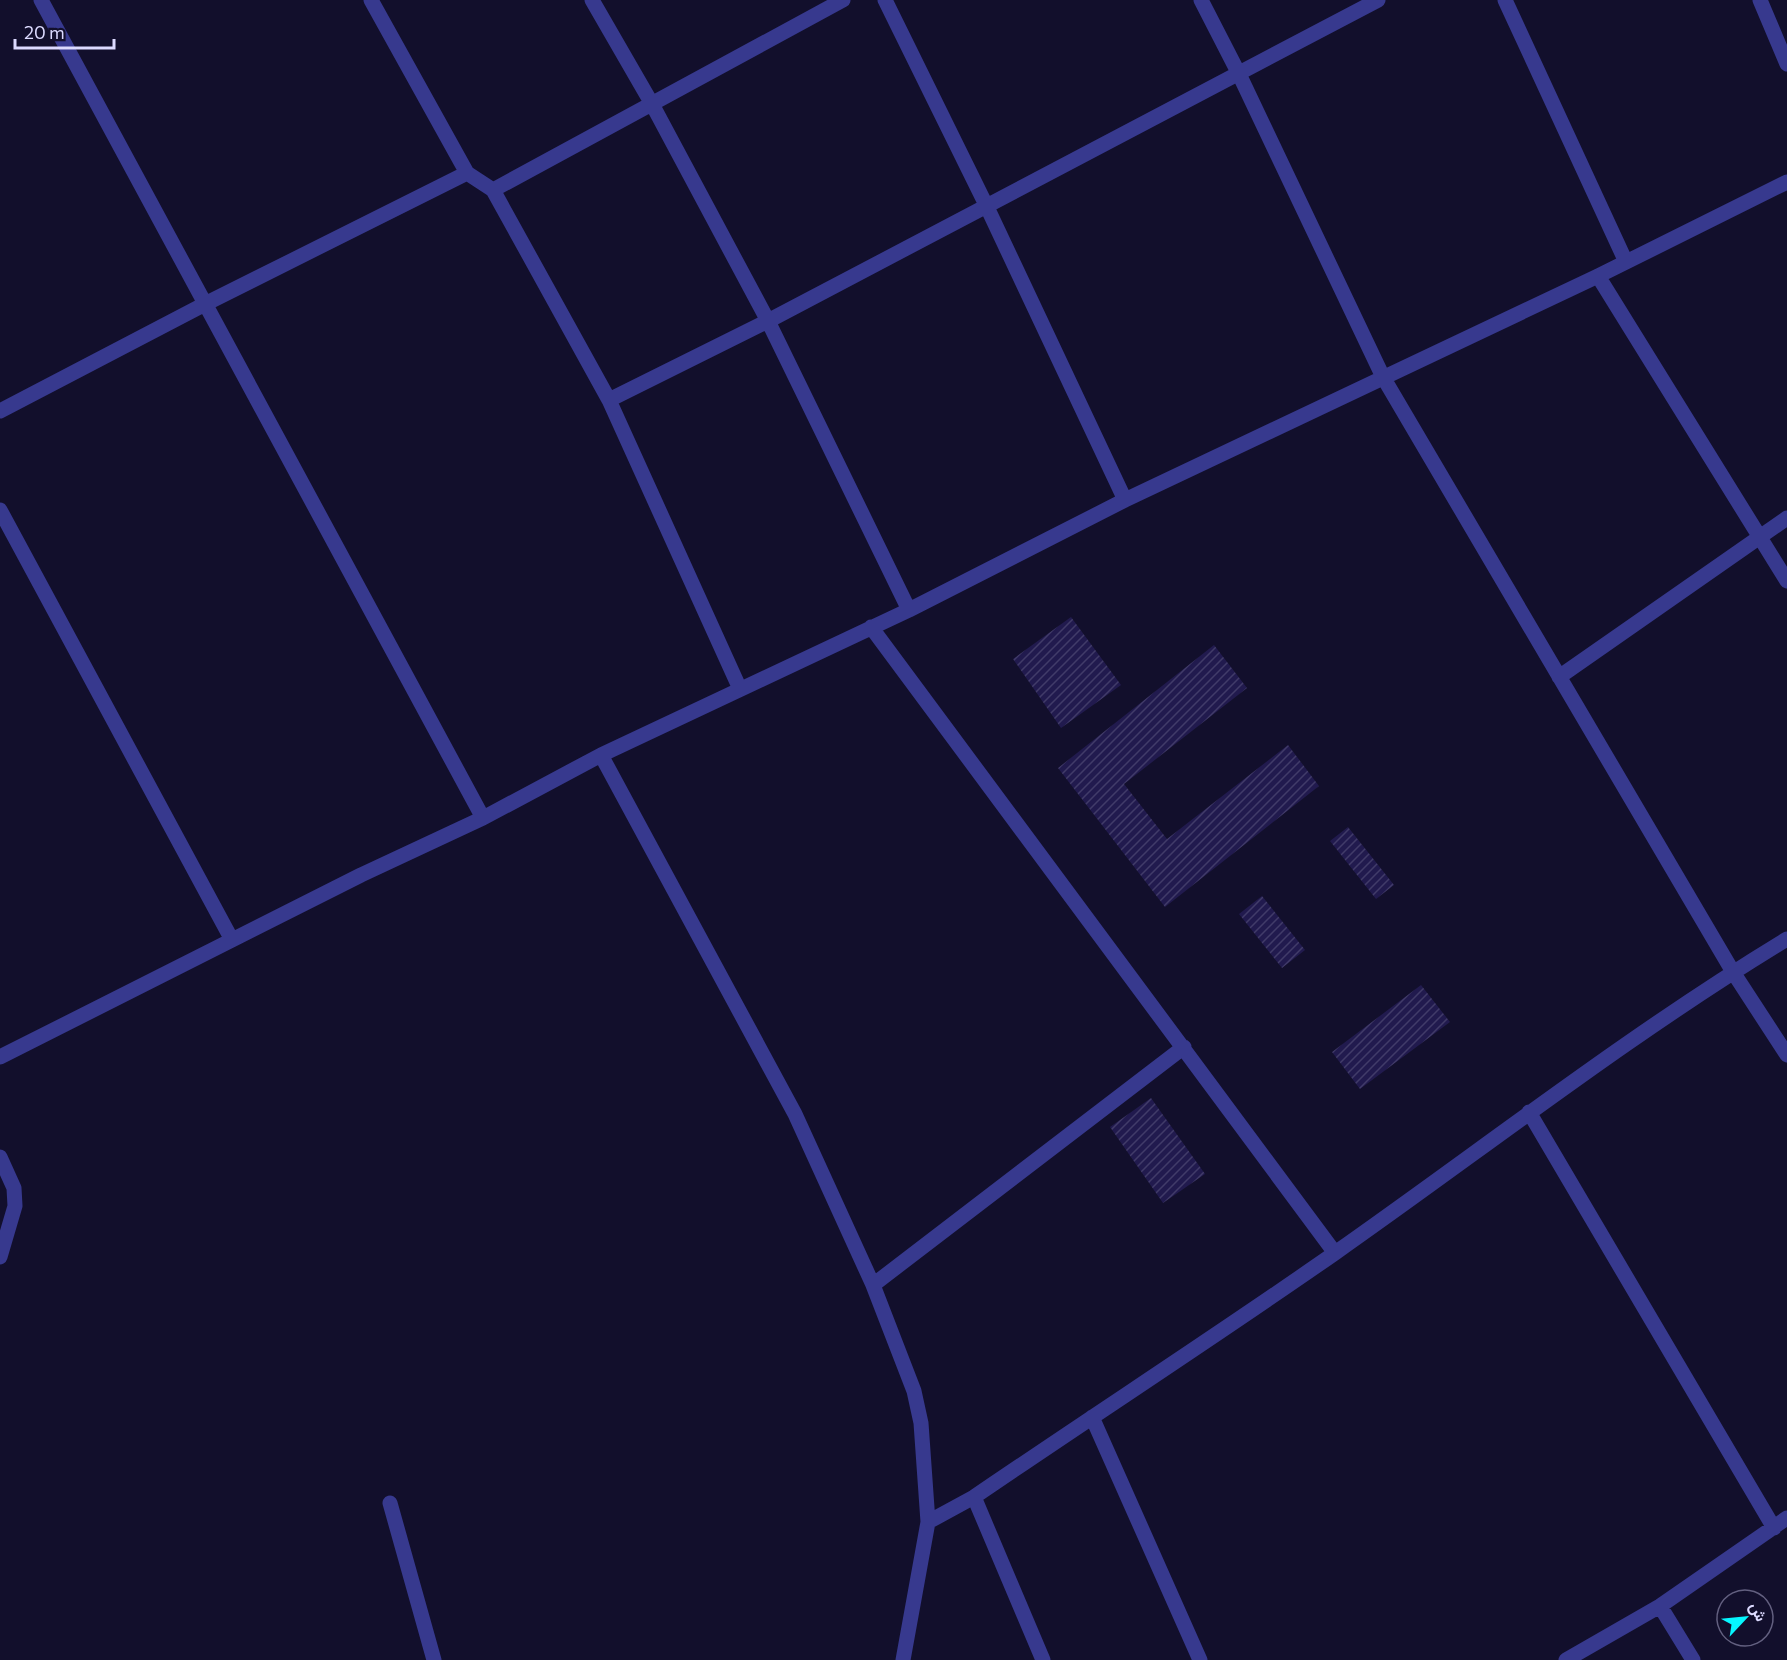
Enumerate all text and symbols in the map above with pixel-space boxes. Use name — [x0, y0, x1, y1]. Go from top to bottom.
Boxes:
scale bar — [15, 12, 114, 50]
text: 20 m — [24, 21, 65, 43]
north arrow — [1715, 1588, 1775, 1648]
text: ش — [1745, 1598, 1772, 1624]

